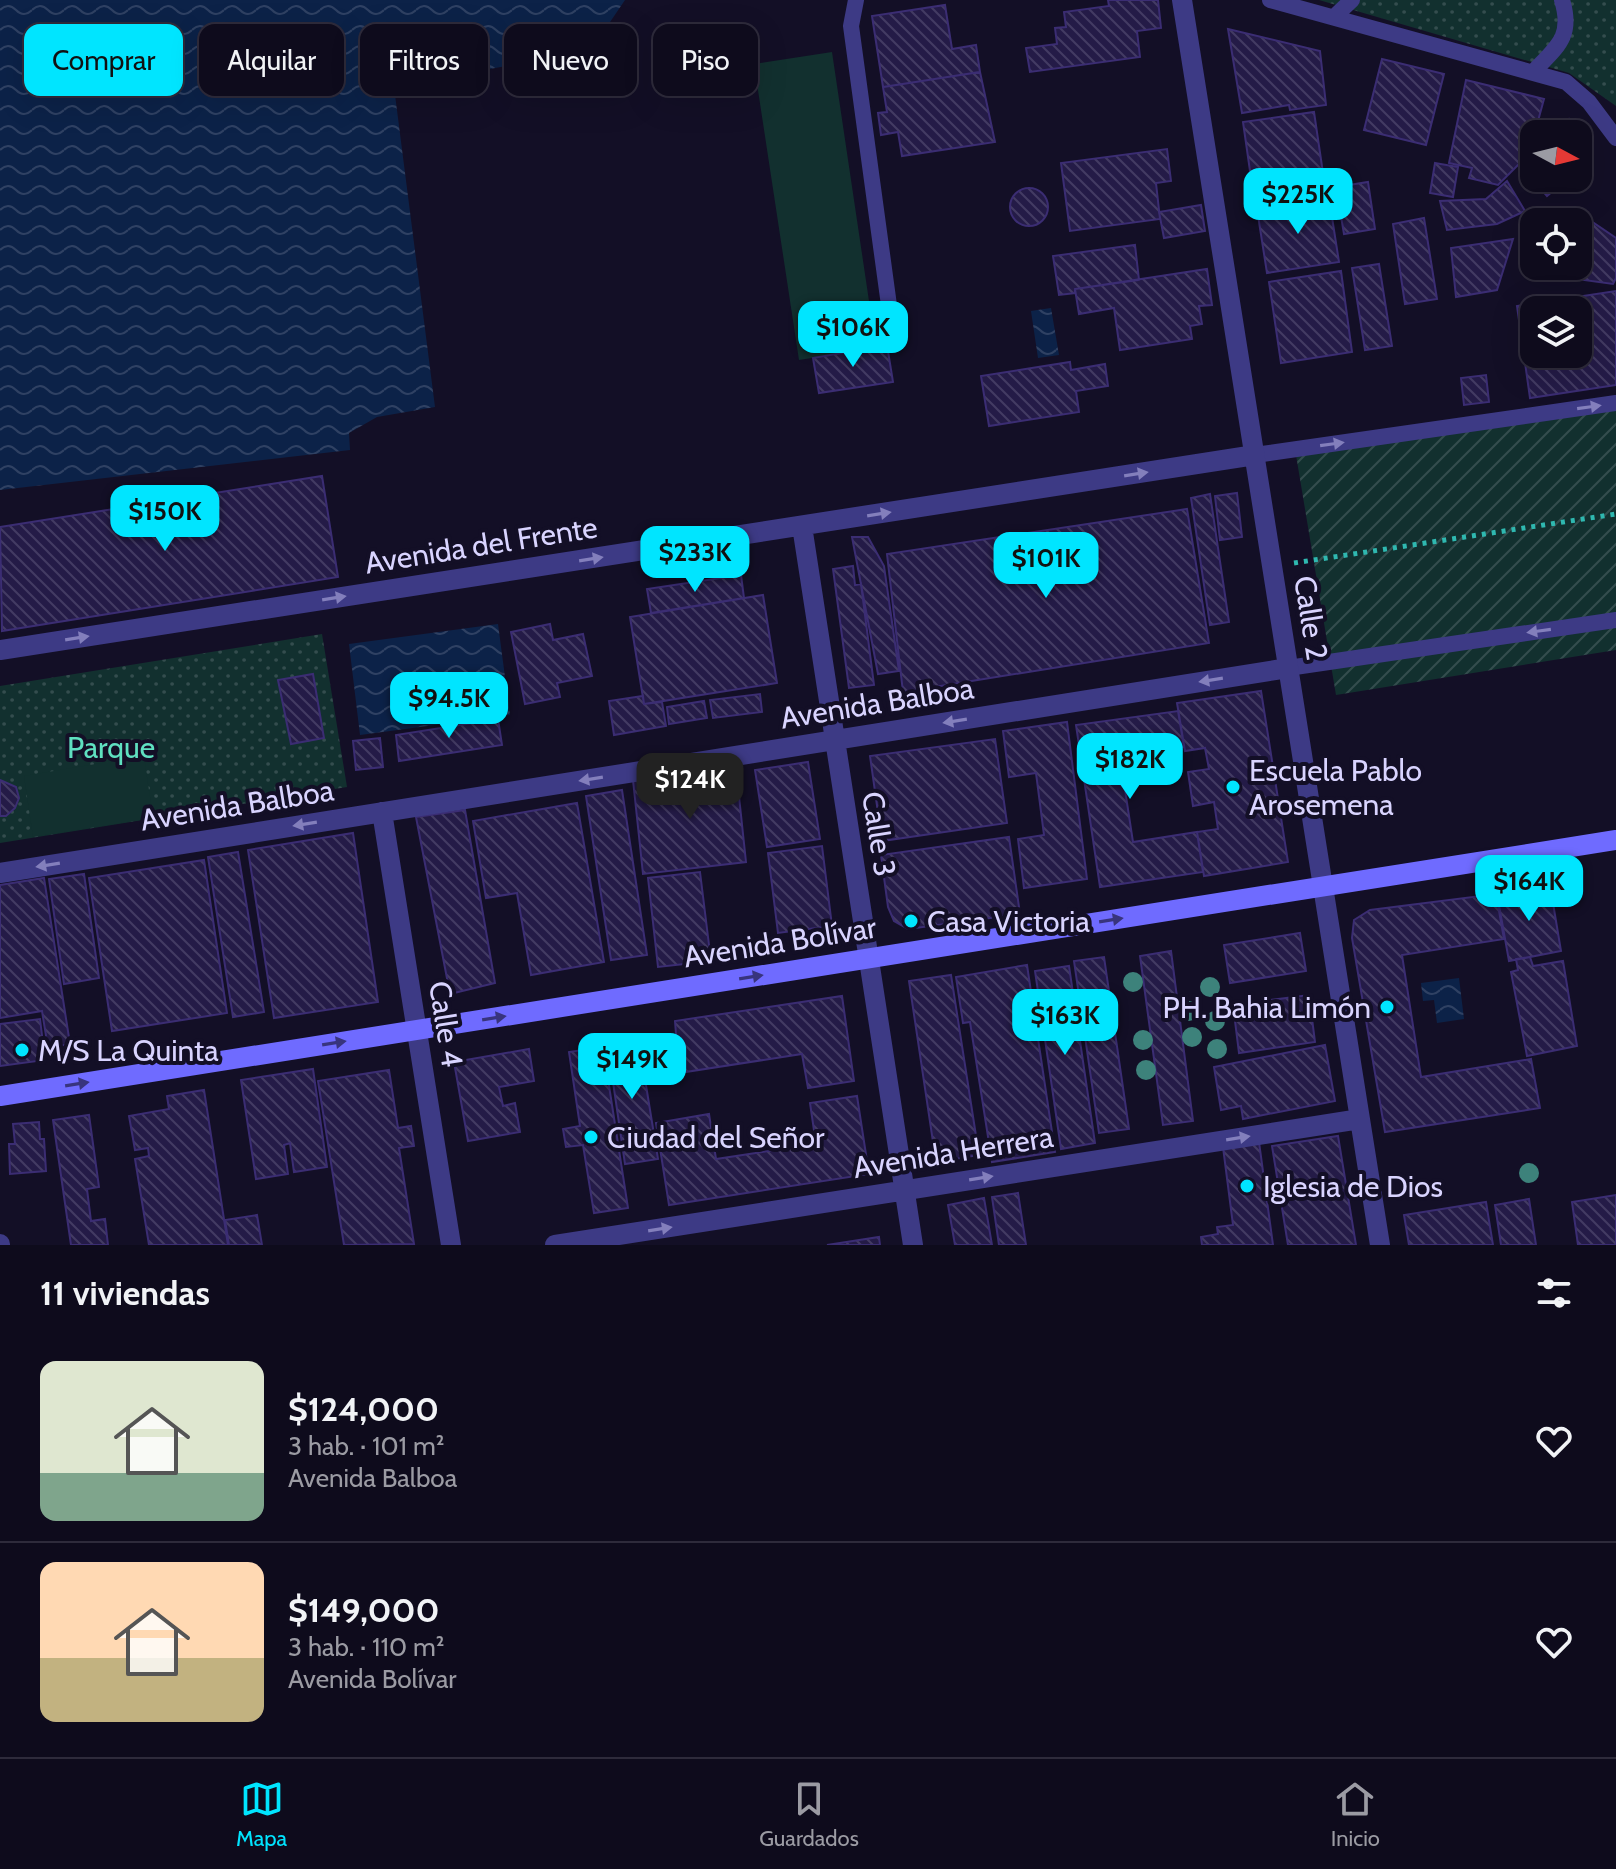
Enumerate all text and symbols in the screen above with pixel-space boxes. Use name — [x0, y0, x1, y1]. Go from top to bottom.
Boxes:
chip: Comprar — [24, 24, 183, 96]
chip: Alquilar — [199, 24, 344, 96]
chip: Filtros — [360, 24, 488, 96]
chip: Nuevo — [504, 24, 637, 96]
chip: Piso — [653, 24, 758, 96]
north arrow — [1520, 120, 1592, 192]
map controls — [1520, 120, 1592, 368]
pin: $225K — [1242, 168, 1354, 236]
text: $225K — [1262, 178, 1334, 210]
button: locate — [1520, 208, 1592, 280]
button: layers — [1520, 296, 1592, 368]
pin: $106K — [797, 301, 909, 369]
text: $106K — [816, 311, 890, 343]
one-way arrow — [1577, 400, 1602, 413]
one-way arrow — [1320, 437, 1345, 450]
one-way arrow — [1124, 467, 1149, 479]
pin: $150K — [109, 485, 221, 553]
text: $150K — [128, 495, 202, 527]
one-way arrow — [867, 507, 892, 520]
street label: Avenida del Frente — [362, 508, 600, 582]
pin: $233K — [639, 526, 751, 594]
pin: $101K — [990, 532, 1102, 600]
text: $233K — [658, 536, 732, 568]
text: $101K — [1012, 542, 1080, 574]
one-way arrow — [579, 552, 604, 565]
street label: Calle 2 — [1286, 573, 1336, 663]
one-way arrow — [322, 591, 347, 604]
one-way arrow — [1526, 625, 1551, 638]
one-way arrow — [65, 631, 90, 644]
street label: Avenida Balboa — [778, 669, 977, 737]
pin: $94.5K — [384, 672, 514, 740]
one-way arrow — [1199, 675, 1224, 687]
text: $94.5K — [408, 682, 490, 714]
one-way arrow — [942, 715, 967, 728]
park label: Parque — [67, 729, 155, 766]
pin: $182K — [1074, 733, 1186, 801]
text: $182K — [1095, 743, 1165, 775]
place label: Escuela Pablo Arosemena — [1249, 752, 1422, 823]
pin: $124K — [634, 753, 746, 821]
text: $124K — [655, 763, 725, 795]
street label: Avenida Balboa — [138, 771, 337, 839]
one-way arrow — [578, 773, 603, 786]
marker: Escuela Pablo Arosemena — [1224, 778, 1242, 796]
street label: Calle 3 — [854, 789, 904, 879]
one-way arrow — [292, 819, 317, 831]
pin: $164K — [1473, 855, 1585, 923]
one-way arrow — [35, 860, 60, 872]
text: $164K — [1493, 865, 1565, 897]
place label: Casa Victoria — [927, 903, 1090, 940]
street label: Avenida Bolívar — [681, 908, 879, 975]
marker: Casa Victoria — [902, 912, 920, 930]
one-way arrow — [1099, 913, 1124, 926]
one-way arrow — [738, 970, 763, 983]
street label: Calle 4 — [421, 978, 471, 1070]
pin: $163K — [1009, 989, 1121, 1057]
place label: PH. Bahia Limón — [1163, 989, 1371, 1026]
marker: PH. Bahia Limón — [1378, 998, 1396, 1016]
text: $163K — [1030, 999, 1100, 1031]
one-way arrow — [482, 1011, 507, 1024]
place label: M/S La Quinta — [38, 1032, 219, 1069]
pin: $149K — [576, 1033, 688, 1101]
one-way arrow — [322, 1036, 347, 1049]
marker: M/S La Quinta — [13, 1041, 31, 1059]
text: $149K — [596, 1043, 668, 1075]
one-way arrow — [65, 1077, 90, 1090]
street label: Avenida Herrera — [850, 1118, 1056, 1186]
place label: Ciudad del Señor — [607, 1119, 825, 1156]
marker: Ciudad del Señor — [582, 1128, 600, 1146]
one-way arrow — [1226, 1131, 1251, 1144]
place label: Iglesia de Dios — [1263, 1168, 1443, 1205]
one-way arrow — [969, 1171, 994, 1184]
marker: Iglesia de Dios — [1238, 1177, 1256, 1195]
one-way arrow — [648, 1222, 673, 1234]
icon: filters — [1532, 1271, 1576, 1315]
text: 11 viviendas — [40, 1272, 210, 1314]
text: $124,000 — [288, 1388, 439, 1430]
icon: home — [104, 1393, 200, 1489]
icon: heart — [1532, 1419, 1576, 1463]
text: 3 hab. · 101 m² — [288, 1430, 444, 1462]
text: Avenida Balboa — [288, 1462, 457, 1494]
text: $149,000 — [288, 1589, 440, 1631]
icon: home — [104, 1594, 200, 1690]
icon: heart — [1532, 1620, 1576, 1664]
text: 3 hab. · 110 m² — [288, 1631, 444, 1663]
text: Avenida Bolívar — [288, 1663, 457, 1695]
tab: Mapa — [236, 1777, 287, 1852]
tab: Guardados — [759, 1777, 859, 1852]
tab: Inicio — [1331, 1777, 1380, 1852]

